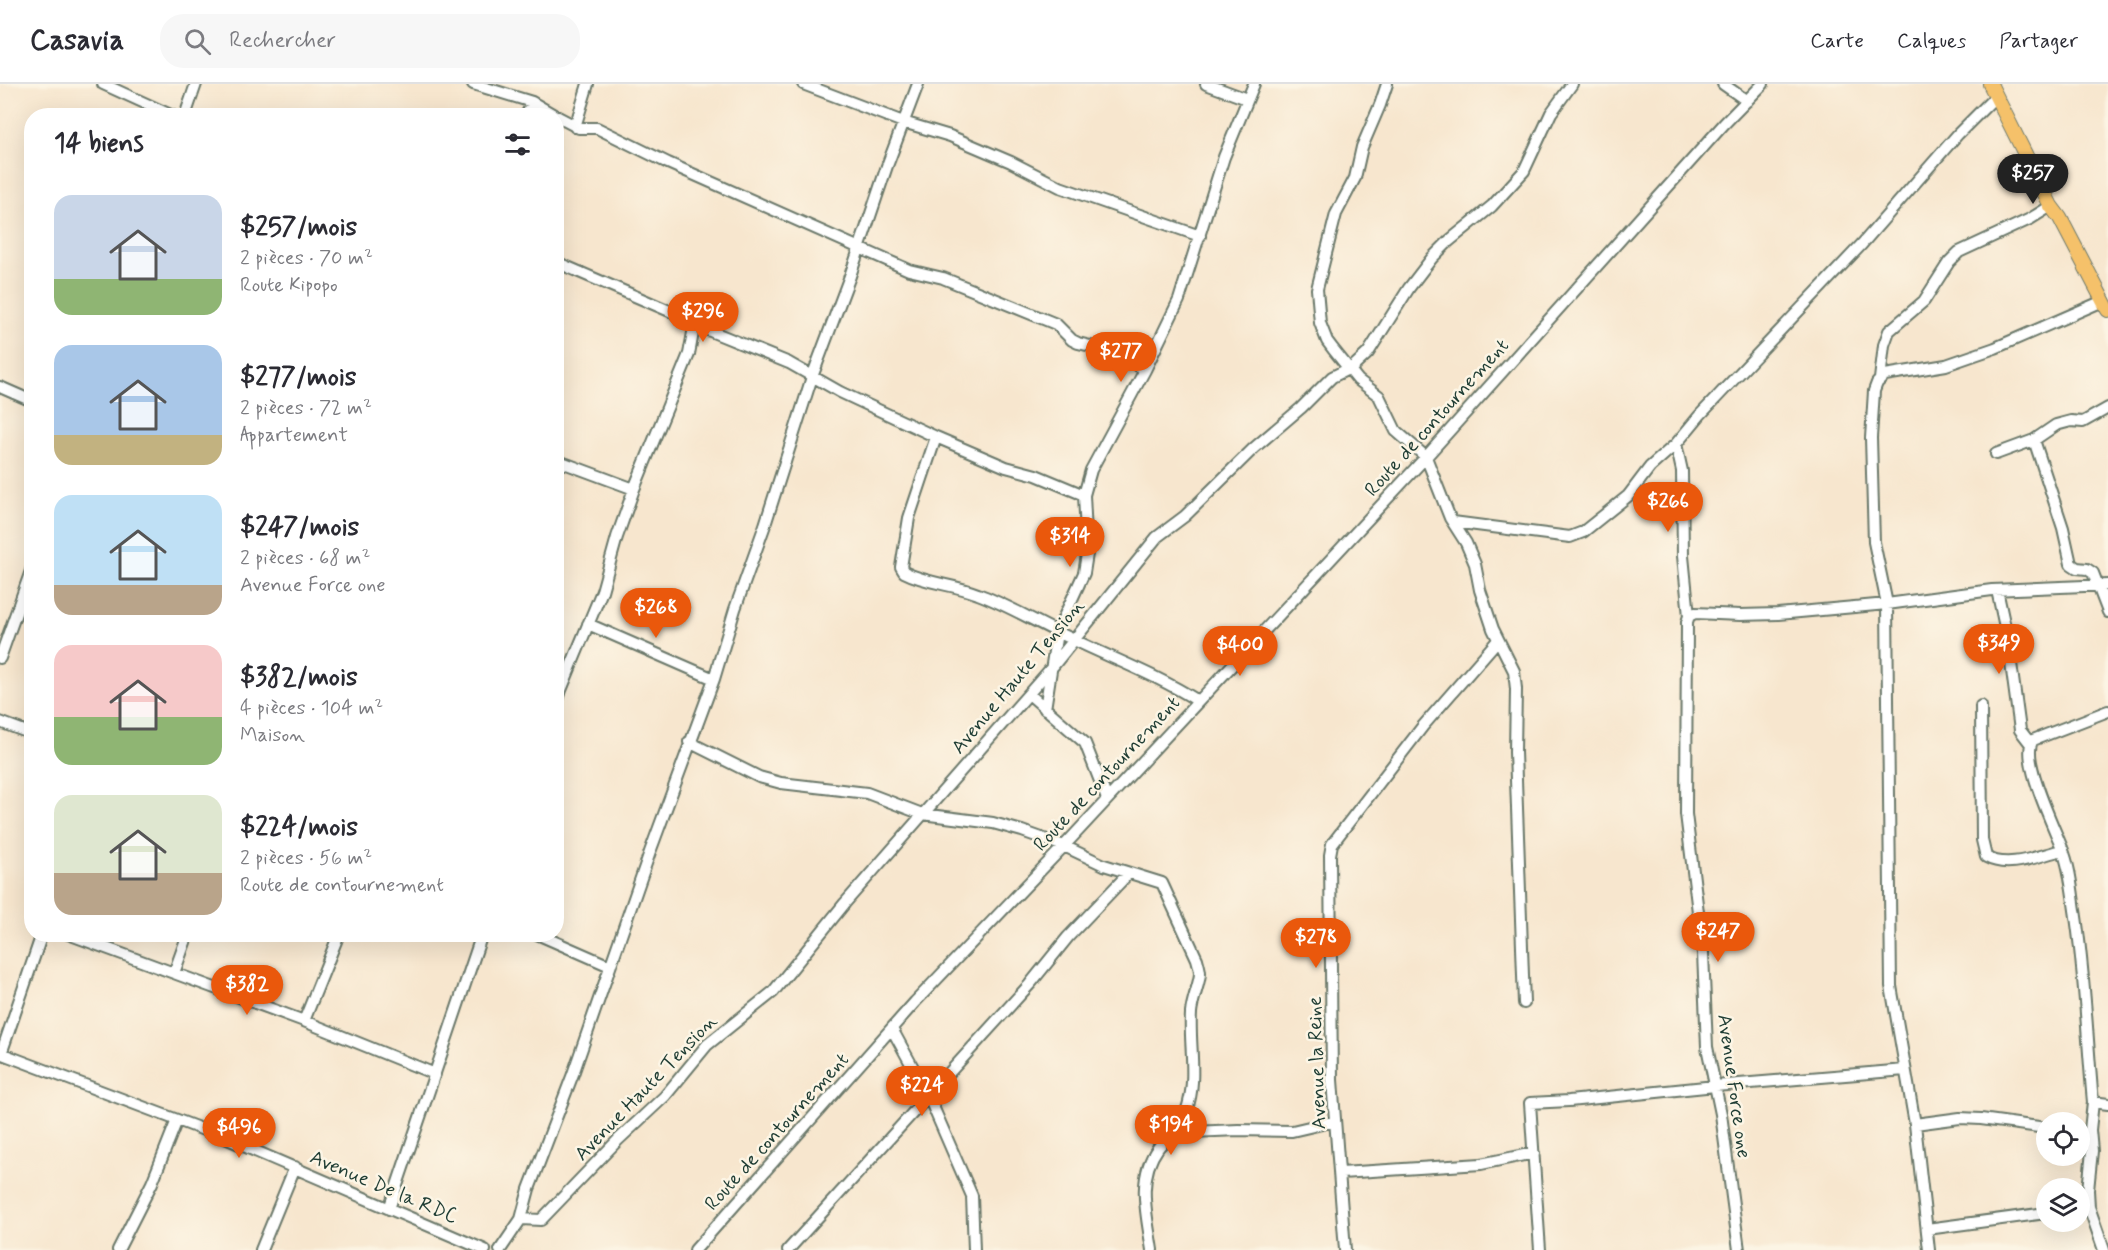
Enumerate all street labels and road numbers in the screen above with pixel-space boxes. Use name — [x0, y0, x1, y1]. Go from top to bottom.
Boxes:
street label: Route de contournement — [1359, 333, 1515, 503]
street label: Avenue Haute Tension — [945, 594, 1091, 760]
street label: Route de contournement — [1028, 690, 1186, 858]
street label: Avenue la Reine — [1302, 996, 1333, 1130]
street label: Avenue Haute Tension — [569, 1009, 724, 1167]
street label: Avenue Force one — [1710, 1012, 1757, 1160]
street label: Route de contournement — [699, 1047, 855, 1217]
street label: Avenue De la RDC — [306, 1144, 462, 1231]

